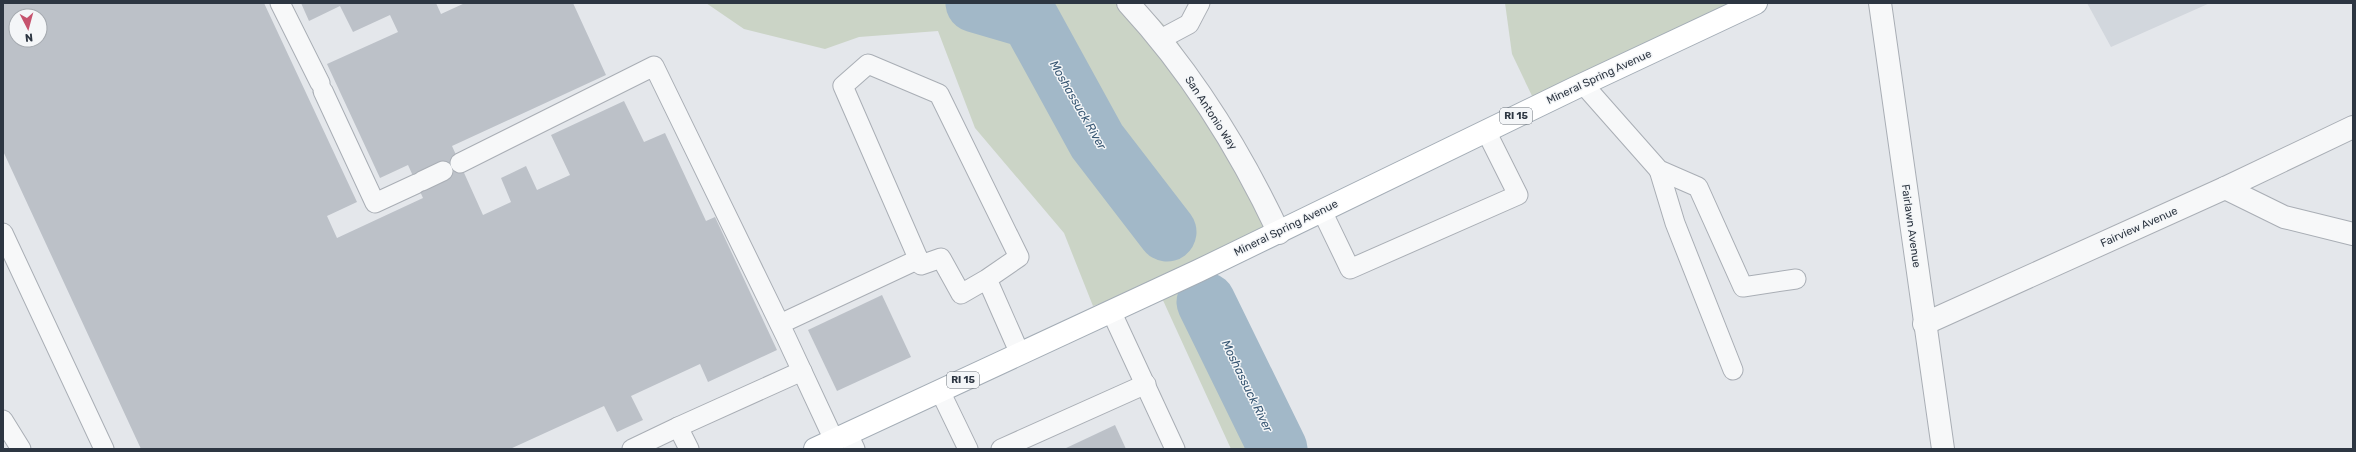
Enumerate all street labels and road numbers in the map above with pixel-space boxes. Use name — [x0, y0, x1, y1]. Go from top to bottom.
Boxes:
street label: Mineral Spring Avenue — [1545, 47, 1653, 107]
street label: San Antonio Way — [1182, 74, 1240, 152]
road number: RI 15 — [1500, 108, 1532, 124]
street label: Fairlawn Avenue — [1899, 183, 1923, 269]
street label: Mineral Spring Avenue — [1232, 197, 1340, 259]
street label: Fairview Avenue — [2098, 204, 2180, 250]
road number: RI 15 — [947, 372, 979, 388]

